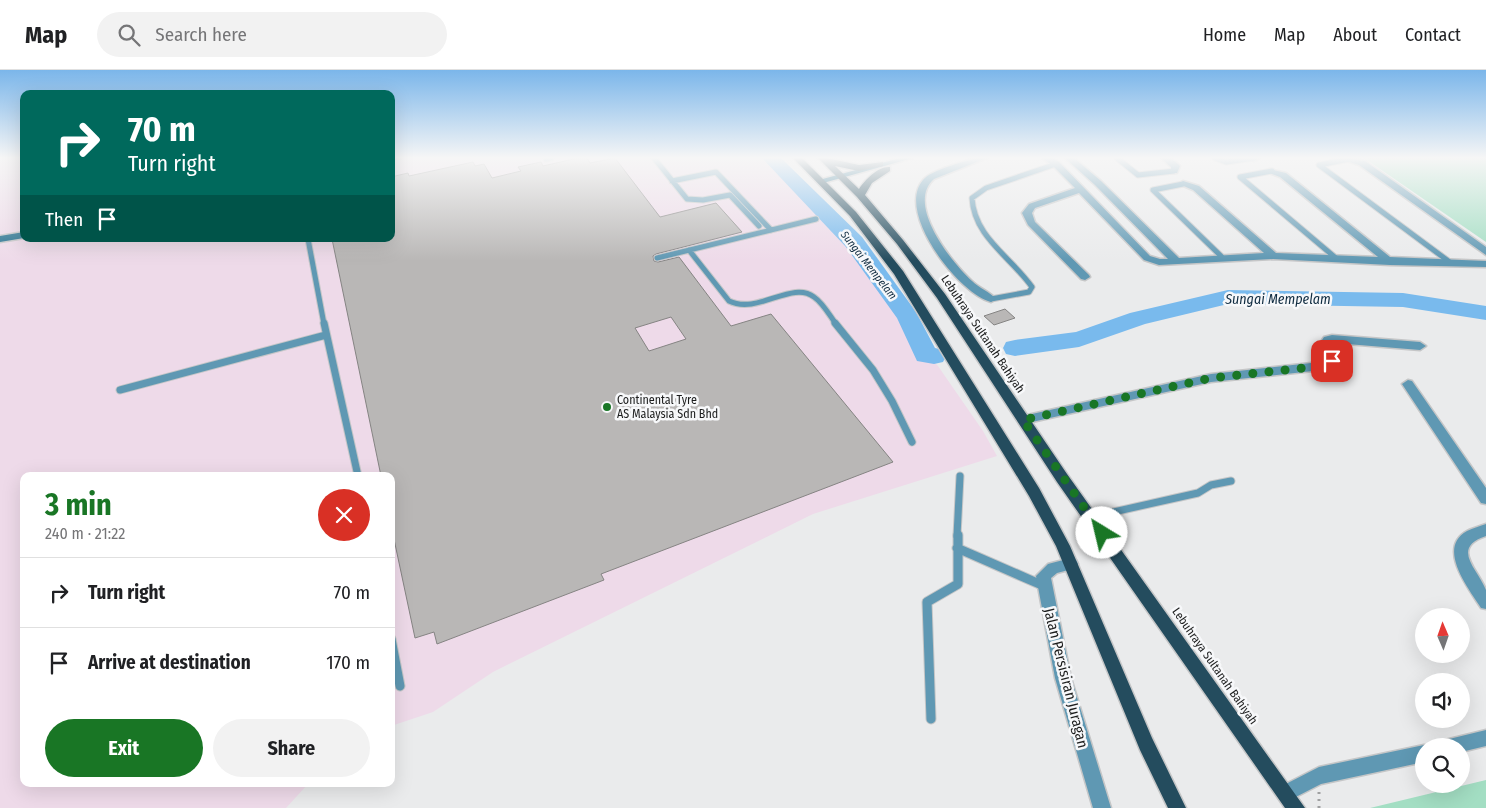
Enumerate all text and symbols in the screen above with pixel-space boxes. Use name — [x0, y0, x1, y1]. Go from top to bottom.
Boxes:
search box — [97, 12, 447, 57]
text: Map — [25, 21, 67, 49]
icon: search — [115, 21, 143, 49]
text: Search here — [155, 23, 247, 46]
text: Home — [1203, 24, 1246, 46]
text: Map — [1274, 24, 1305, 46]
text: About — [1333, 24, 1377, 46]
text: Contact — [1405, 24, 1461, 46]
text: 70 m — [128, 108, 196, 150]
icon: right — [45, 110, 110, 175]
text: Turn right — [128, 150, 216, 177]
icon: arrive — [93, 205, 121, 233]
text: Then — [45, 208, 83, 231]
water label: Sungai Mempelam — [837, 228, 899, 302]
street label: Lebuhraya Sultanah Bahiyah — [938, 272, 1028, 396]
water label: Sungai Mempelam — [1224, 291, 1331, 308]
pin — [1311, 340, 1353, 382]
icon: arrive — [1318, 347, 1346, 375]
place label: Continental Tyre AS Malaysia Sdn Bhd — [617, 393, 718, 421]
marker: Continental Tyre AS Malaysia Sdn Bhd — [601, 401, 613, 413]
text: 3 min — [45, 487, 112, 523]
button: close — [318, 489, 370, 541]
position arrow — [1075, 506, 1127, 558]
text: 240 m · 21:22 — [45, 524, 125, 543]
icon: right — [45, 579, 73, 607]
text: Turn right — [88, 581, 165, 604]
text: 70 m — [334, 581, 370, 604]
street label: Lebuhraya Sultanah Bahiyah — [1169, 605, 1261, 727]
street label: Jalan Persisiran Juragan — [1040, 606, 1092, 750]
north arrow — [1415, 608, 1470, 662]
map controls — [1415, 608, 1470, 793]
icon: arrive — [45, 649, 73, 677]
text: Arrive at destination — [88, 651, 251, 674]
text: 170 m — [326, 651, 370, 674]
button: sound — [1415, 673, 1470, 728]
button: Exit — [45, 719, 203, 777]
button: Share — [213, 719, 370, 777]
button: search — [1415, 738, 1470, 793]

